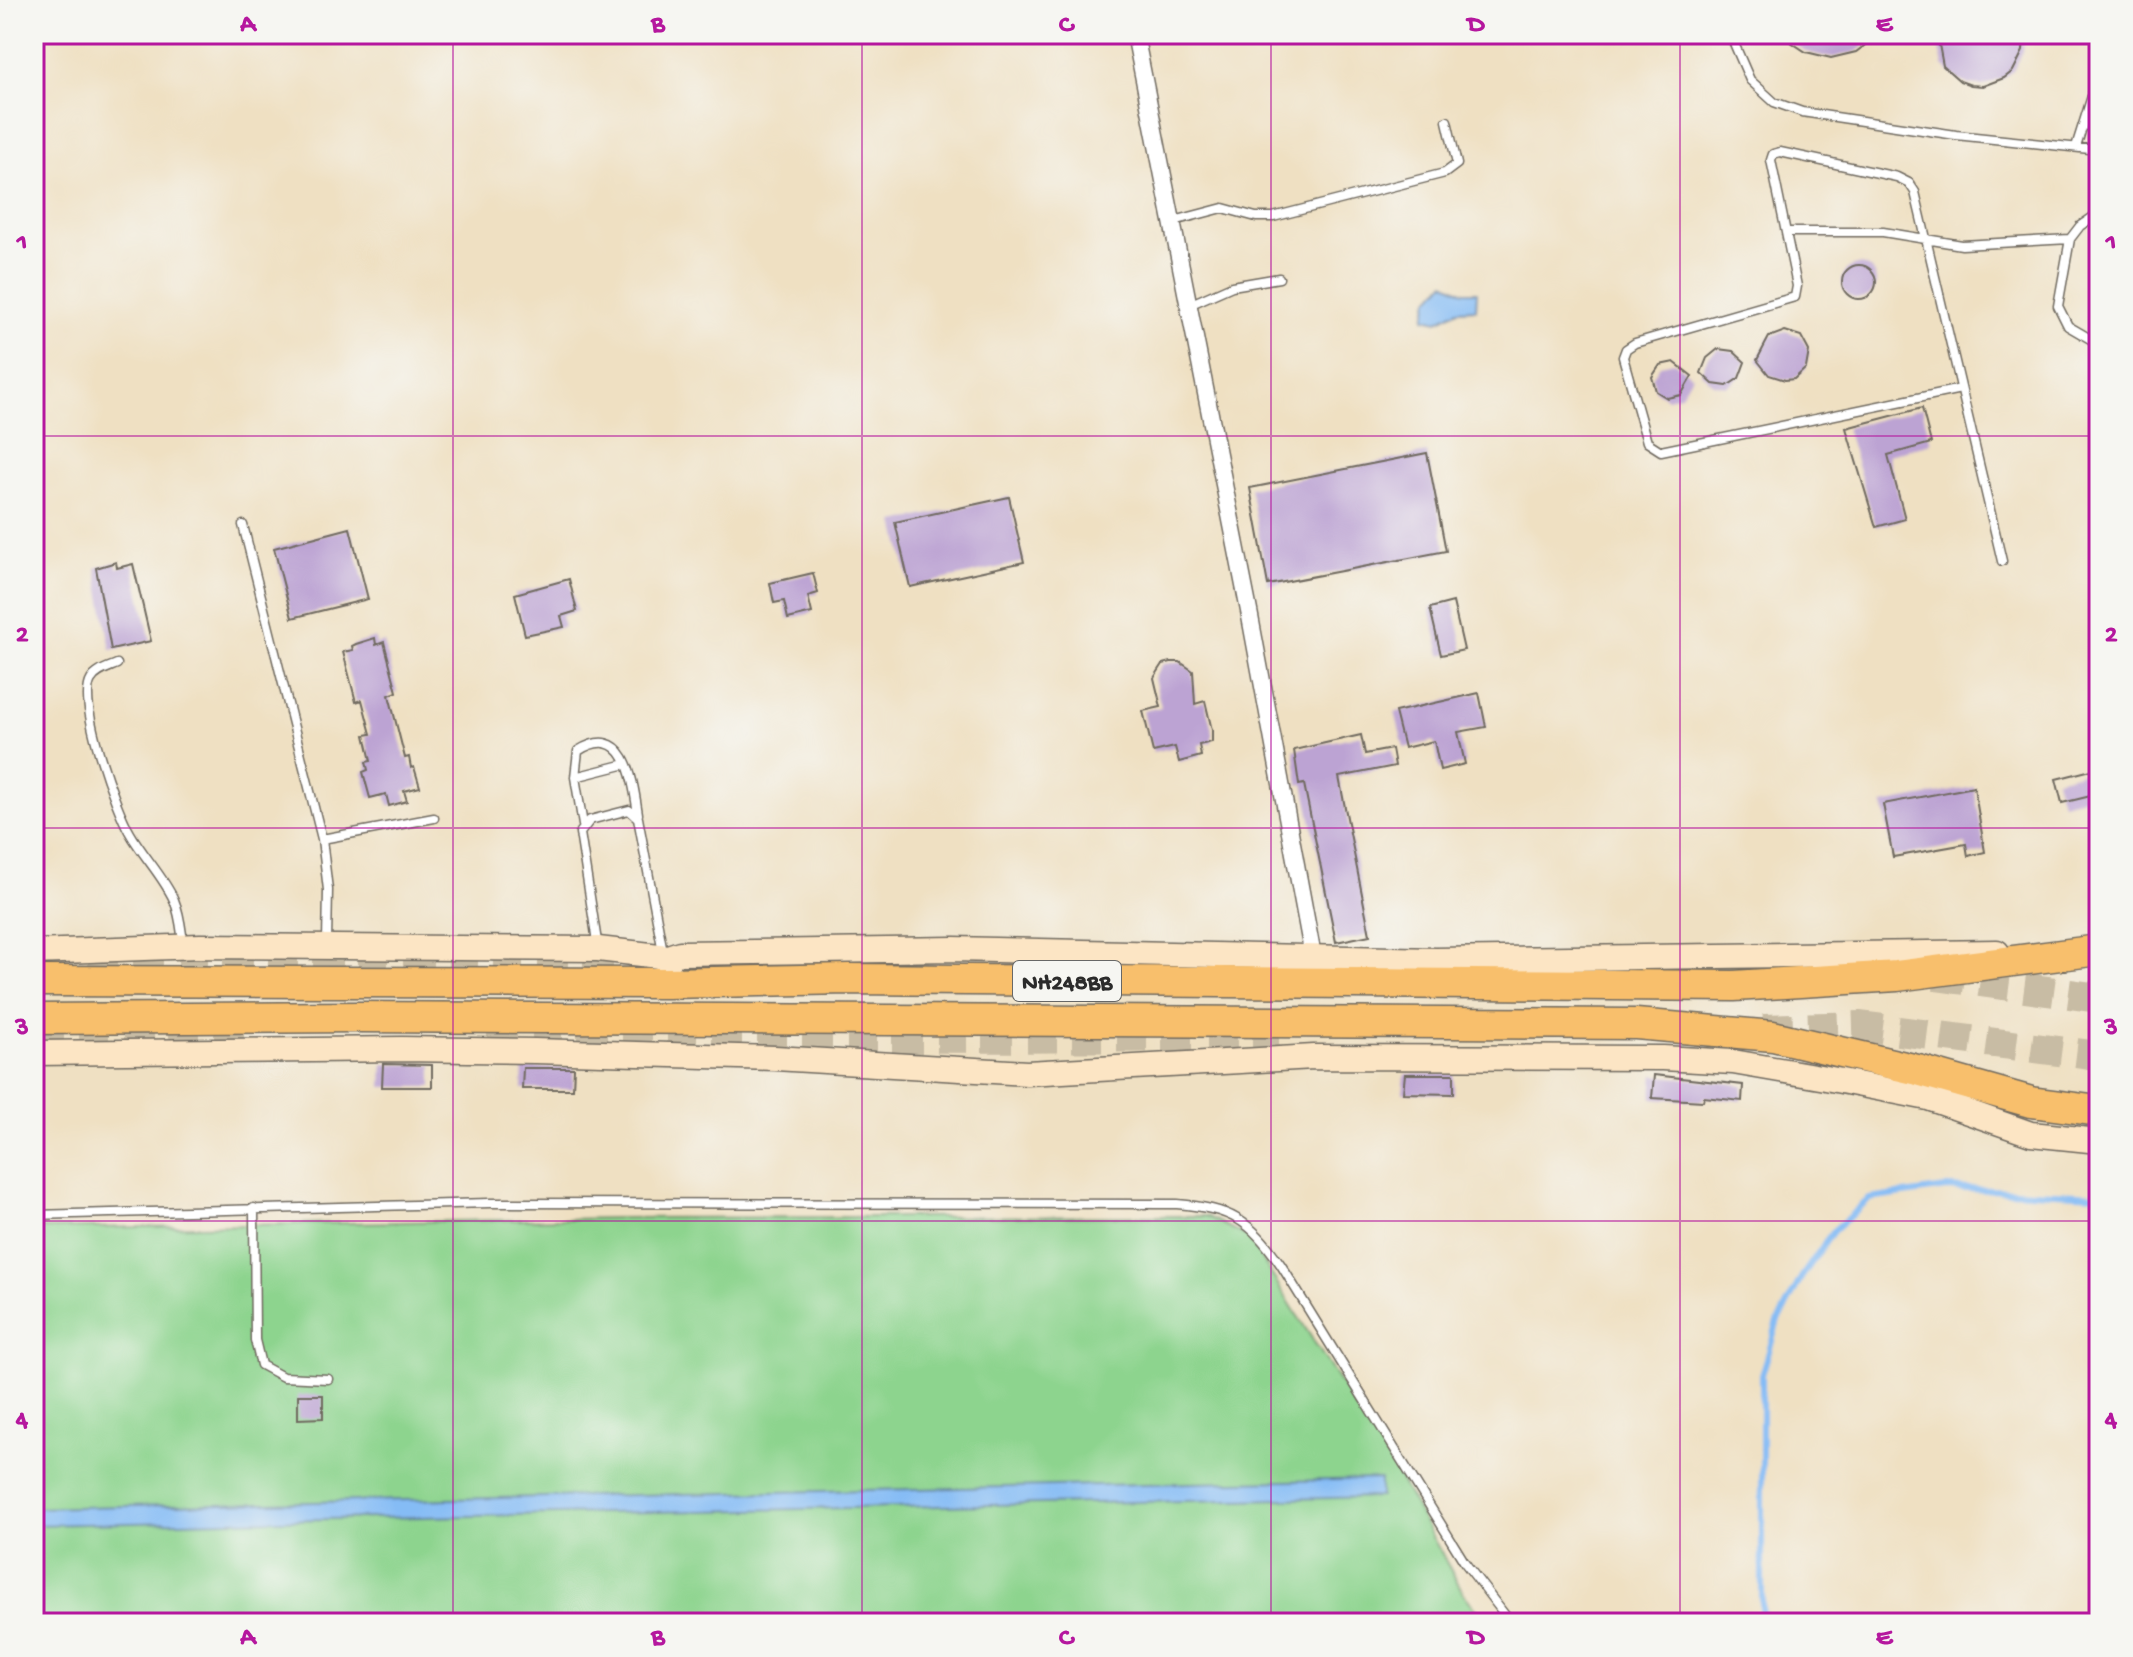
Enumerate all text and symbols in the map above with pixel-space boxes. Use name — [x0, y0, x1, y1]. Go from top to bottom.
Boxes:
text: A — [239, 11, 257, 42]
text: B — [650, 11, 666, 42]
text: C — [1059, 11, 1076, 42]
text: D — [1466, 11, 1486, 42]
text: E — [1876, 11, 1894, 42]
text: 1 — [16, 229, 27, 260]
text: 1 — [2105, 229, 2116, 260]
text: 2 — [16, 621, 29, 652]
text: 2 — [2105, 621, 2118, 652]
road number: NH248BB — [1013, 961, 1121, 1001]
text: 3 — [14, 1014, 29, 1045]
text: 3 — [2103, 1014, 2118, 1045]
text: 4 — [15, 1406, 29, 1437]
text: 4 — [2104, 1406, 2118, 1437]
text: A — [239, 1624, 257, 1655]
text: B — [650, 1624, 666, 1655]
text: C — [1059, 1624, 1076, 1655]
text: D — [1466, 1624, 1486, 1655]
text: E — [1876, 1624, 1894, 1655]

